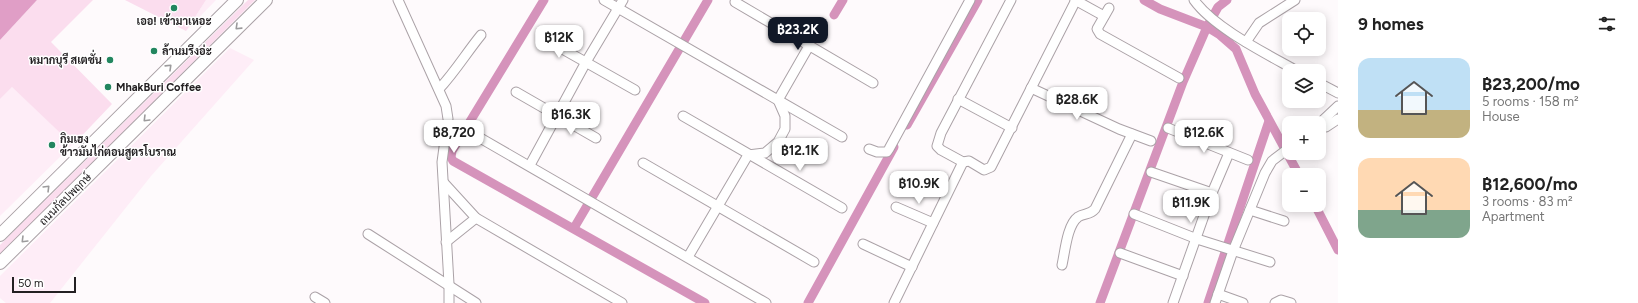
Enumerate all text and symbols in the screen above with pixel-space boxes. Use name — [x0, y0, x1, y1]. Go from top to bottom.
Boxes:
marker: เออ! เข้ามาเหอะ — [169, 3, 179, 13]
map controls — [1282, 12, 1326, 212]
button: locate — [1282, 12, 1326, 56]
place label: เออ! เข้ามาเหอะ — [137, 13, 211, 28]
icon: filters — [1596, 13, 1618, 35]
text: 9 homes — [1358, 14, 1424, 34]
pin: ฿23.2K — [765, 17, 831, 51]
text: ฿23.2K — [777, 22, 819, 37]
one-way arrow — [235, 23, 243, 30]
pin: ฿12K — [535, 25, 583, 59]
text: ฿12K — [544, 30, 574, 45]
place label: ล้านมรึงอ่ะ — [162, 43, 212, 58]
marker: ล้านมรึงอ่ะ — [149, 46, 159, 56]
place label: หมากบุรี สเตชั่น — [29, 49, 102, 68]
marker: หมากบุรี สเตชั่น — [105, 55, 115, 65]
one-way arrow — [164, 64, 172, 72]
button: layers — [1282, 64, 1326, 108]
icon: home — [1390, 74, 1438, 122]
text: ฿23,200/mo — [1482, 74, 1580, 94]
place label: MhakBuri Coffee — [116, 81, 201, 94]
marker: MhakBuri Coffee — [103, 82, 113, 92]
pin: ฿28.6K — [1044, 87, 1110, 121]
text: ฿28.6K — [1056, 92, 1098, 107]
text: 5 rooms · 158 m² — [1482, 94, 1579, 109]
pin: ฿16.3K — [538, 102, 604, 136]
text: ฿16.3K — [551, 107, 591, 122]
text: House — [1482, 109, 1520, 124]
one-way arrow — [143, 114, 151, 122]
button: + — [1282, 116, 1326, 160]
pin: ฿8,720 — [421, 120, 487, 154]
pin: ฿12.6K — [1171, 120, 1237, 154]
text: ฿8,720 — [433, 125, 475, 140]
text: ฿12.6K — [1184, 125, 1224, 140]
place label: กิมเฮง ข้าวมันไก่ตอนสูตรโบราณ — [59, 132, 176, 160]
pin: ฿12.1K — [767, 138, 833, 172]
marker: กิมเฮง ข้าวมันไก่ตอนสูตรโบราณ — [47, 140, 57, 150]
text: ฿12.1K — [781, 143, 819, 158]
button: − — [1282, 168, 1326, 212]
street label: ถนนกัลปพฤกษ์ — [35, 169, 95, 228]
pin: ฿10.9K — [886, 171, 952, 205]
icon: home — [1390, 174, 1438, 222]
text: ฿12,600/mo — [1482, 174, 1578, 194]
text: ฿10.9K — [898, 176, 940, 191]
one-way arrow — [42, 185, 50, 193]
pin: ฿11.9K — [1158, 190, 1224, 224]
text: 3 rooms · 83 m² — [1482, 194, 1573, 209]
text: ฿11.9K — [1172, 195, 1210, 210]
text: Apartment — [1482, 209, 1545, 224]
one-way arrow — [21, 235, 29, 243]
scale bar — [12, 275, 76, 294]
text: 50 m — [18, 277, 43, 290]

